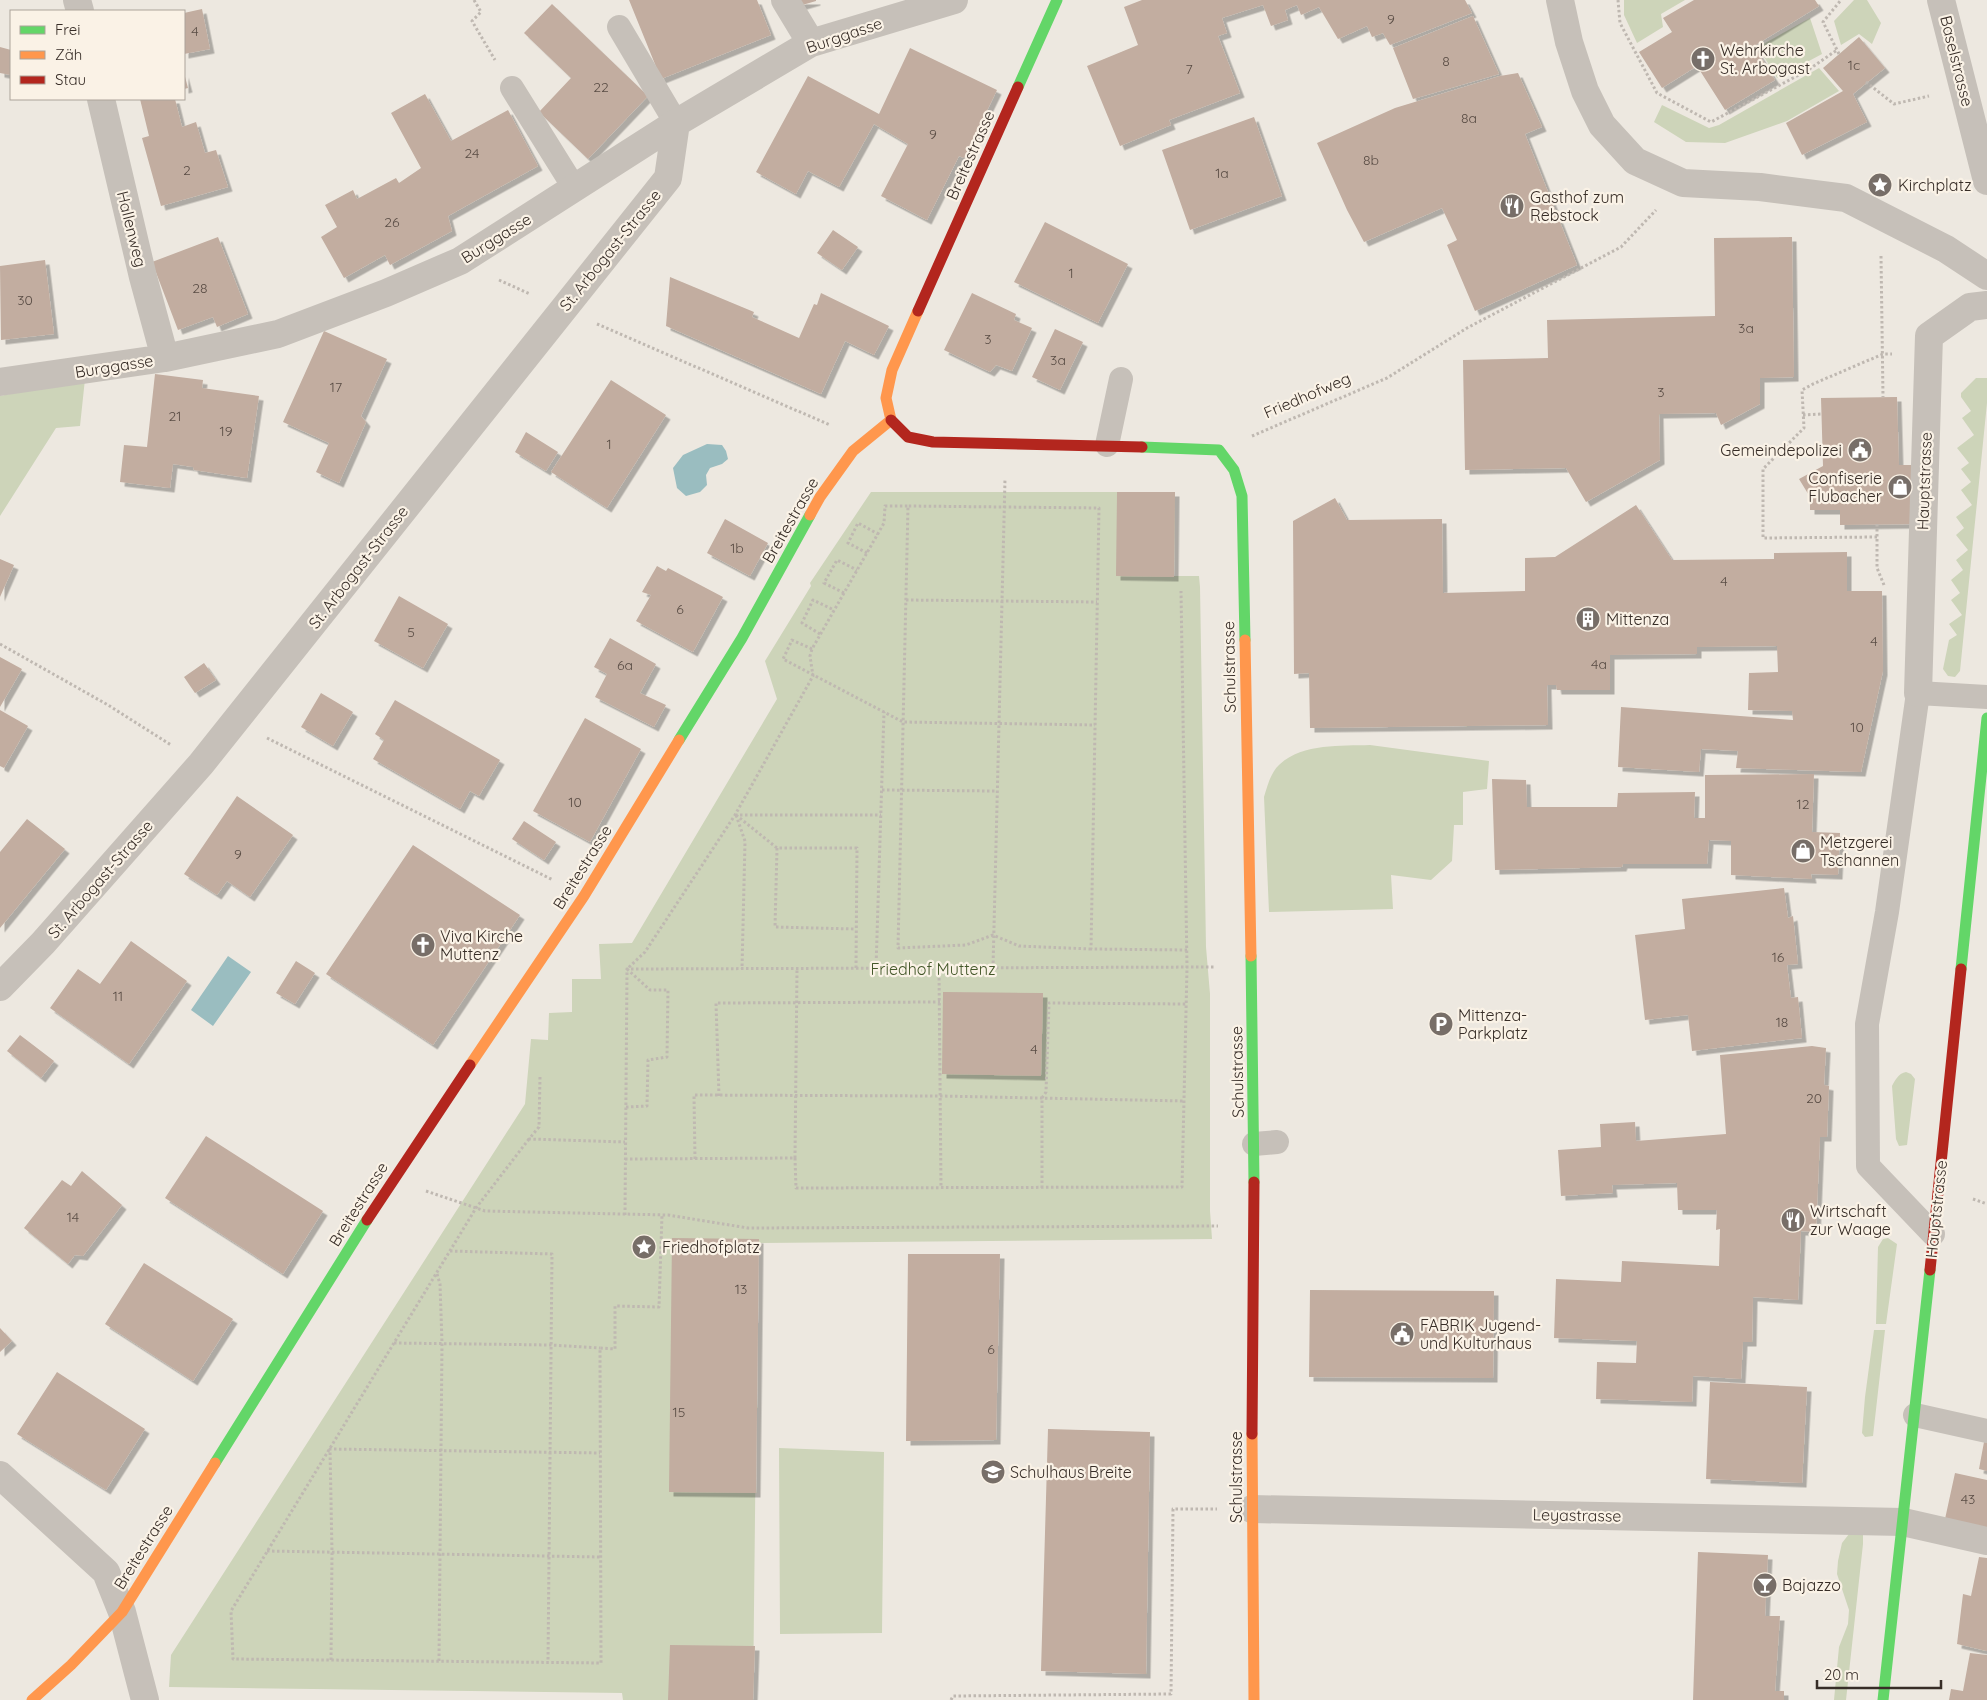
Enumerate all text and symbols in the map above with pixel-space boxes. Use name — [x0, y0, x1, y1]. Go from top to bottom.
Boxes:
legend — [10, 10, 185, 100]
house number: 9 — [1387, 10, 1395, 28]
street label: Burggasse — [803, 13, 885, 57]
street label: Baselstrasse — [1936, 13, 1978, 109]
text: Frei — [55, 20, 81, 39]
house number: 4 — [191, 22, 199, 40]
place label: Wehrkirche St. Arbogast — [1720, 40, 1810, 78]
text: Zäh — [55, 45, 82, 64]
church icon: Wehrkirche St. Arbogast — [1690, 46, 1716, 72]
house number: 8 — [1442, 52, 1450, 70]
house number: 1c — [1848, 56, 1860, 74]
house number: 7 — [1185, 60, 1193, 78]
text: Stau — [55, 70, 86, 89]
house number: 22 — [593, 78, 609, 96]
street label: Breitestrasse — [941, 107, 999, 203]
house number: 8a — [1461, 109, 1477, 127]
house number: 9 — [929, 125, 937, 143]
house number: 24 — [465, 144, 479, 162]
house number: 8b — [1363, 151, 1379, 169]
house number: 2 — [183, 161, 191, 179]
house number: 1a — [1215, 164, 1229, 182]
place icon: Kirchplatz — [1867, 172, 1893, 198]
place label: Kirchplatz — [1898, 175, 1972, 195]
street label: St. Arbogast-Strasse — [555, 185, 665, 315]
place label: Gasthof zum Rebstock — [1530, 187, 1624, 225]
street label: Hallenweg — [113, 189, 151, 269]
restaurant icon: Gasthof zum Rebstock — [1499, 193, 1525, 219]
street label: Burggasse — [457, 209, 535, 267]
house number: 26 — [384, 213, 400, 231]
house number: 1 — [1068, 264, 1074, 282]
house number: 28 — [192, 279, 208, 297]
house number: 30 — [17, 291, 33, 309]
house number: 3a — [1738, 319, 1754, 337]
house number: 3 — [984, 330, 992, 348]
street label: Burggasse — [73, 350, 155, 382]
house number: 3a — [1050, 351, 1066, 369]
street label: Friedhofweg — [1260, 368, 1354, 422]
house number: 17 — [330, 378, 342, 396]
house number: 3 — [1657, 383, 1665, 401]
house number: 21 — [169, 407, 181, 425]
house number: 19 — [220, 422, 233, 440]
street label: Hauptstrasse — [1912, 432, 1936, 530]
house number: 1 — [606, 435, 612, 453]
public building icon: Gemeindepolizei — [1847, 437, 1873, 463]
place label: Gemeindepolizei — [1720, 440, 1842, 460]
place label: Confiserie Flubacher — [1808, 468, 1882, 506]
street label: Breitestrasse — [757, 474, 823, 566]
shop icon: Confiserie Flubacher — [1887, 474, 1913, 500]
street label: St. Arbogast-Strasse — [304, 502, 412, 632]
house number: 1b — [730, 539, 744, 557]
house number: 4 — [1720, 572, 1728, 590]
house number: 6 — [676, 600, 684, 618]
building icon: Mittenza — [1575, 606, 1601, 632]
place label: Mittenza — [1606, 609, 1669, 629]
street label: Schulstrasse — [1218, 621, 1240, 713]
house number: 5 — [407, 623, 415, 641]
house number: 4 — [1870, 632, 1878, 650]
house number: 4a — [1591, 655, 1607, 673]
house number: 6a — [617, 656, 633, 674]
house number: 10 — [1850, 718, 1864, 736]
house number: 10 — [568, 793, 582, 811]
house number: 12 — [1797, 795, 1810, 813]
street label: St. Arbogast-Strasse — [43, 816, 157, 942]
street label: Breitestrasse — [548, 821, 616, 913]
place label: Metzgerei Tschannen — [1820, 832, 1899, 870]
shop icon: Metzgerei Tschannen — [1790, 838, 1816, 864]
house number: 9 — [234, 845, 242, 863]
place label: Viva Kirche Muttenz — [440, 926, 523, 964]
church icon: Viva Kirche Muttenz — [410, 932, 436, 958]
house number: 16 — [1772, 948, 1785, 966]
park label: Friedhof Muttenz — [870, 959, 996, 979]
house number: 11 — [113, 987, 123, 1005]
place label: Mittenza- Parkplatz — [1458, 1005, 1528, 1043]
parking icon: Mittenza- Parkplatz — [1428, 1011, 1454, 1037]
house number: 18 — [1776, 1013, 1788, 1031]
street label: Schulstrasse — [1226, 1026, 1248, 1118]
house number: 4 — [1030, 1040, 1038, 1058]
house number: 20 — [1806, 1089, 1822, 1107]
street label: Breitestrasse — [324, 1158, 392, 1250]
street label: Hauptstrasse — [1921, 1159, 1951, 1259]
place label: Wirtschaft zur Waage — [1810, 1201, 1891, 1239]
restaurant icon: Wirtschaft zur Waage — [1780, 1207, 1806, 1233]
house number: 14 — [67, 1208, 79, 1226]
place icon: Friedhofplatz — [631, 1234, 657, 1260]
place label: Friedhofplatz — [662, 1237, 760, 1257]
house number: 13 — [735, 1280, 747, 1298]
place label: FABRIK Jugend- und Kulturhaus — [1420, 1315, 1541, 1353]
public building icon: FABRIK Jugend- und Kulturhaus — [1389, 1321, 1415, 1347]
house number: 6 — [987, 1340, 995, 1358]
house number: 15 — [673, 1403, 685, 1421]
street label: Schulstrasse — [1226, 1431, 1246, 1523]
school or university icon: Schulhaus Breite — [980, 1459, 1006, 1485]
place label: Schulhaus Breite — [1010, 1462, 1132, 1482]
house number: 43 — [1961, 1490, 1975, 1508]
street label: Breitestrasse — [109, 1501, 177, 1593]
street label: Leyastrasse — [1532, 1504, 1622, 1526]
bar icon: Bajazzo — [1752, 1572, 1778, 1598]
place label: Bajazzo — [1782, 1575, 1841, 1595]
scale bar — [1817, 1658, 1941, 1690]
text: 20 m — [1824, 1665, 1859, 1684]

